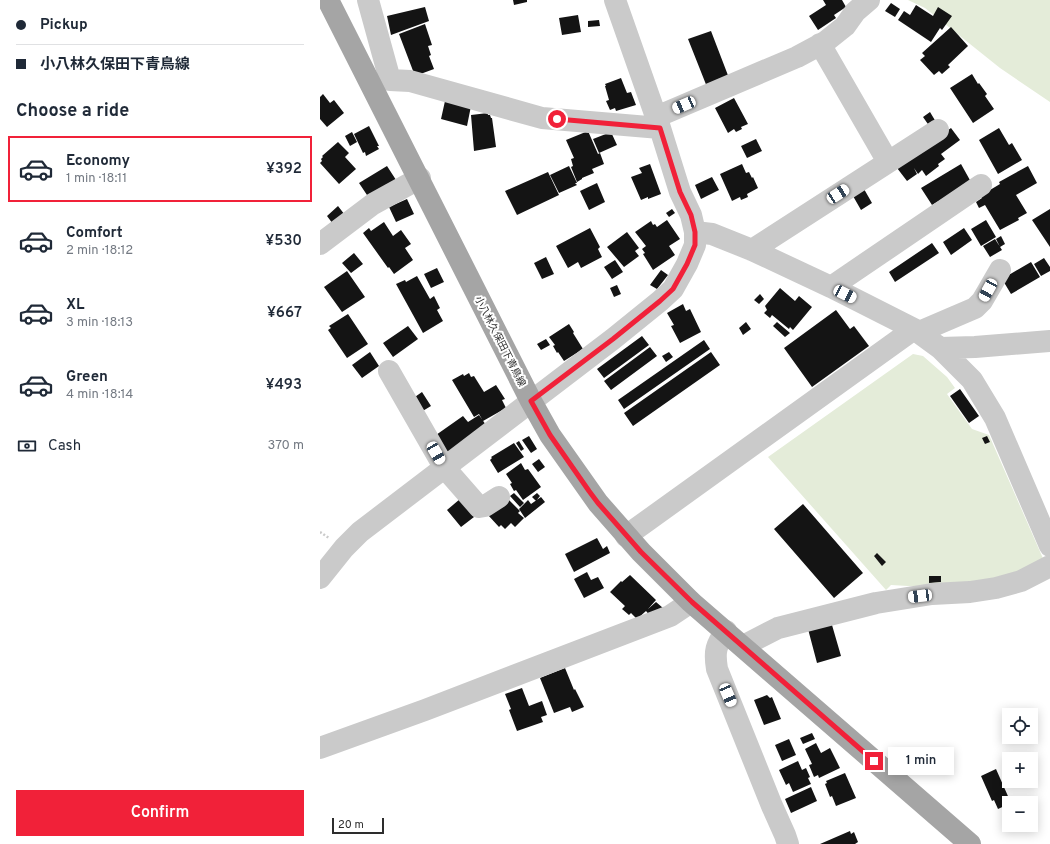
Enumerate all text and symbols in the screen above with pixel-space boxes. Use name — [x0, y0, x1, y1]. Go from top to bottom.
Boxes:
text: Pickup — [40, 16, 88, 35]
text: 小八林久保田下青鳥線 — [40, 56, 190, 75]
car — [671, 95, 697, 115]
text: Choose a ride — [16, 100, 129, 123]
route start — [548, 110, 566, 128]
icon: car — [18, 151, 54, 187]
text: Economy — [66, 152, 130, 171]
text: ¥392 — [266, 160, 302, 179]
text: 1 min · 18:11 — [66, 171, 127, 187]
car — [825, 182, 851, 206]
icon: car — [18, 223, 54, 259]
text: Comfort — [66, 224, 123, 243]
text: ¥530 — [265, 232, 302, 251]
text: 2 min · 18:12 — [66, 243, 133, 259]
car — [977, 277, 999, 303]
car — [832, 283, 858, 305]
street label: 小八林久保田下青鳥線 — [471, 294, 528, 389]
icon: car — [18, 295, 54, 331]
text: XL — [66, 296, 84, 315]
text: ¥667 — [267, 304, 302, 323]
text: 3 min · 18:13 — [66, 315, 133, 331]
icon: car — [18, 367, 54, 403]
text: Green — [66, 368, 108, 387]
text: ¥493 — [266, 376, 302, 395]
text: 4 min · 18:14 — [66, 387, 133, 403]
icon: cash — [16, 435, 38, 457]
text: Cash — [48, 437, 81, 456]
text: 370 m — [267, 438, 304, 454]
car — [425, 440, 447, 466]
car — [907, 589, 933, 603]
car — [718, 682, 738, 708]
map controls — [1002, 708, 1038, 832]
button: locate — [1002, 708, 1038, 744]
callout: 1 min — [888, 747, 954, 775]
route end — [865, 752, 883, 770]
button: + — [1002, 752, 1038, 788]
text: 1 min — [906, 753, 936, 769]
button: Confirm — [16, 790, 304, 836]
button: − — [1002, 796, 1038, 832]
scale bar — [332, 816, 384, 835]
text: 20 m — [338, 818, 364, 832]

